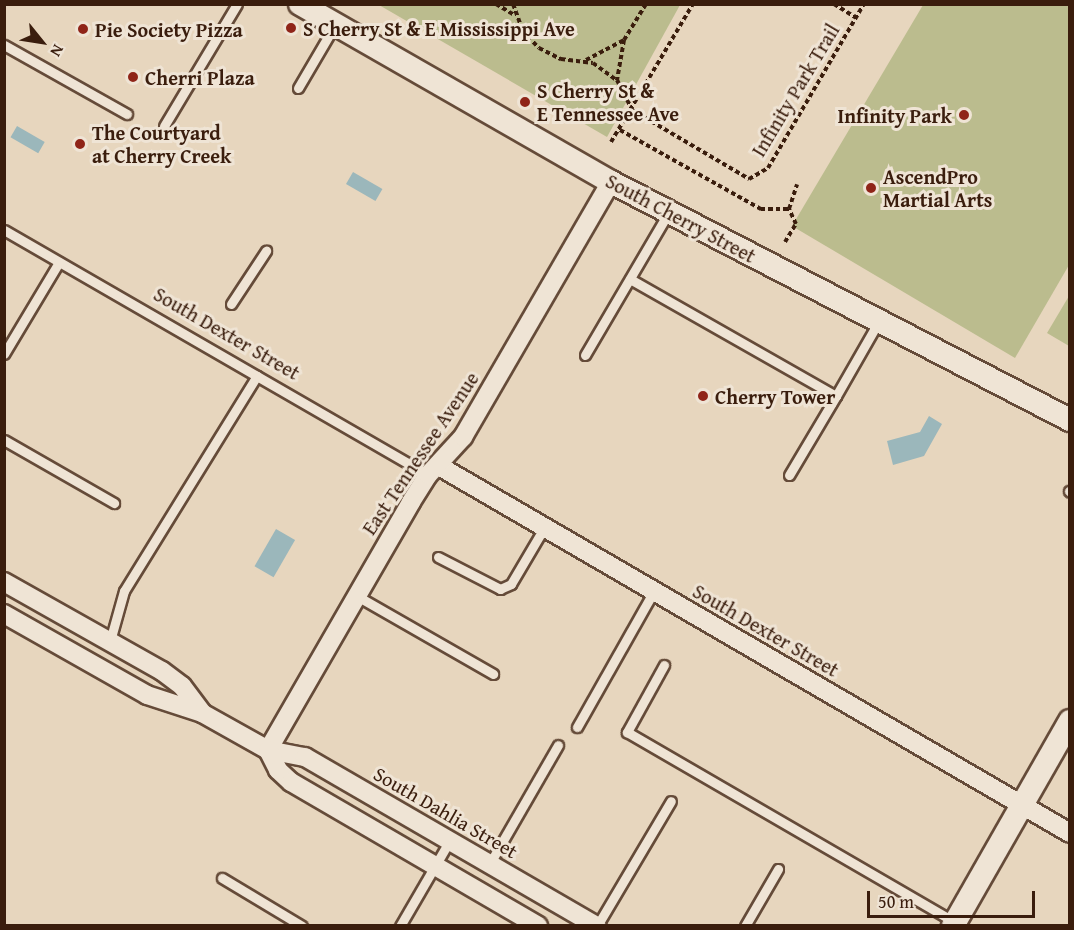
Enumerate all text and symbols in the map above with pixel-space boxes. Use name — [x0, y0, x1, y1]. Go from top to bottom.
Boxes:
north arrow — [12, 12, 72, 72]
place label: S Cherry St & E Mississippi Ave — [303, 16, 575, 40]
place label: Pie Society Pizza — [95, 17, 243, 41]
street label: Infinity Park Trail — [746, 19, 844, 161]
marker: S Cherry St & E Mississippi Ave — [284, 21, 298, 35]
marker: Pie Society Pizza — [76, 22, 90, 36]
text: N — [45, 40, 71, 62]
place label: Cherri Plaza — [145, 65, 255, 89]
marker: Cherri Plaza — [126, 70, 140, 84]
place label: S Cherry St & E Tennessee Ave — [537, 78, 679, 125]
marker: S Cherry St & E Tennessee Ave — [518, 95, 532, 109]
place label: Infinity Park — [838, 103, 952, 127]
marker: Infinity Park — [957, 108, 971, 122]
place label: The Courtyard at Cherry Creek — [92, 120, 231, 167]
marker: The Courtyard at Cherry Creek — [73, 137, 87, 151]
place label: AscendPro Martial Arts — [883, 164, 992, 211]
street label: South Cherry Street — [602, 168, 760, 268]
marker: AscendPro Martial Arts — [864, 181, 878, 195]
street label: South Dexter Street — [150, 281, 304, 385]
street label: East Tennessee Avenue — [357, 367, 483, 539]
place label: Cherry Tower — [715, 384, 835, 408]
marker: Cherry Tower — [696, 389, 710, 403]
street label: South Dexter Street — [689, 578, 843, 682]
street label: South Dahlia Street — [370, 761, 522, 863]
scale bar — [870, 879, 1038, 917]
text: 50 m — [878, 888, 914, 915]

